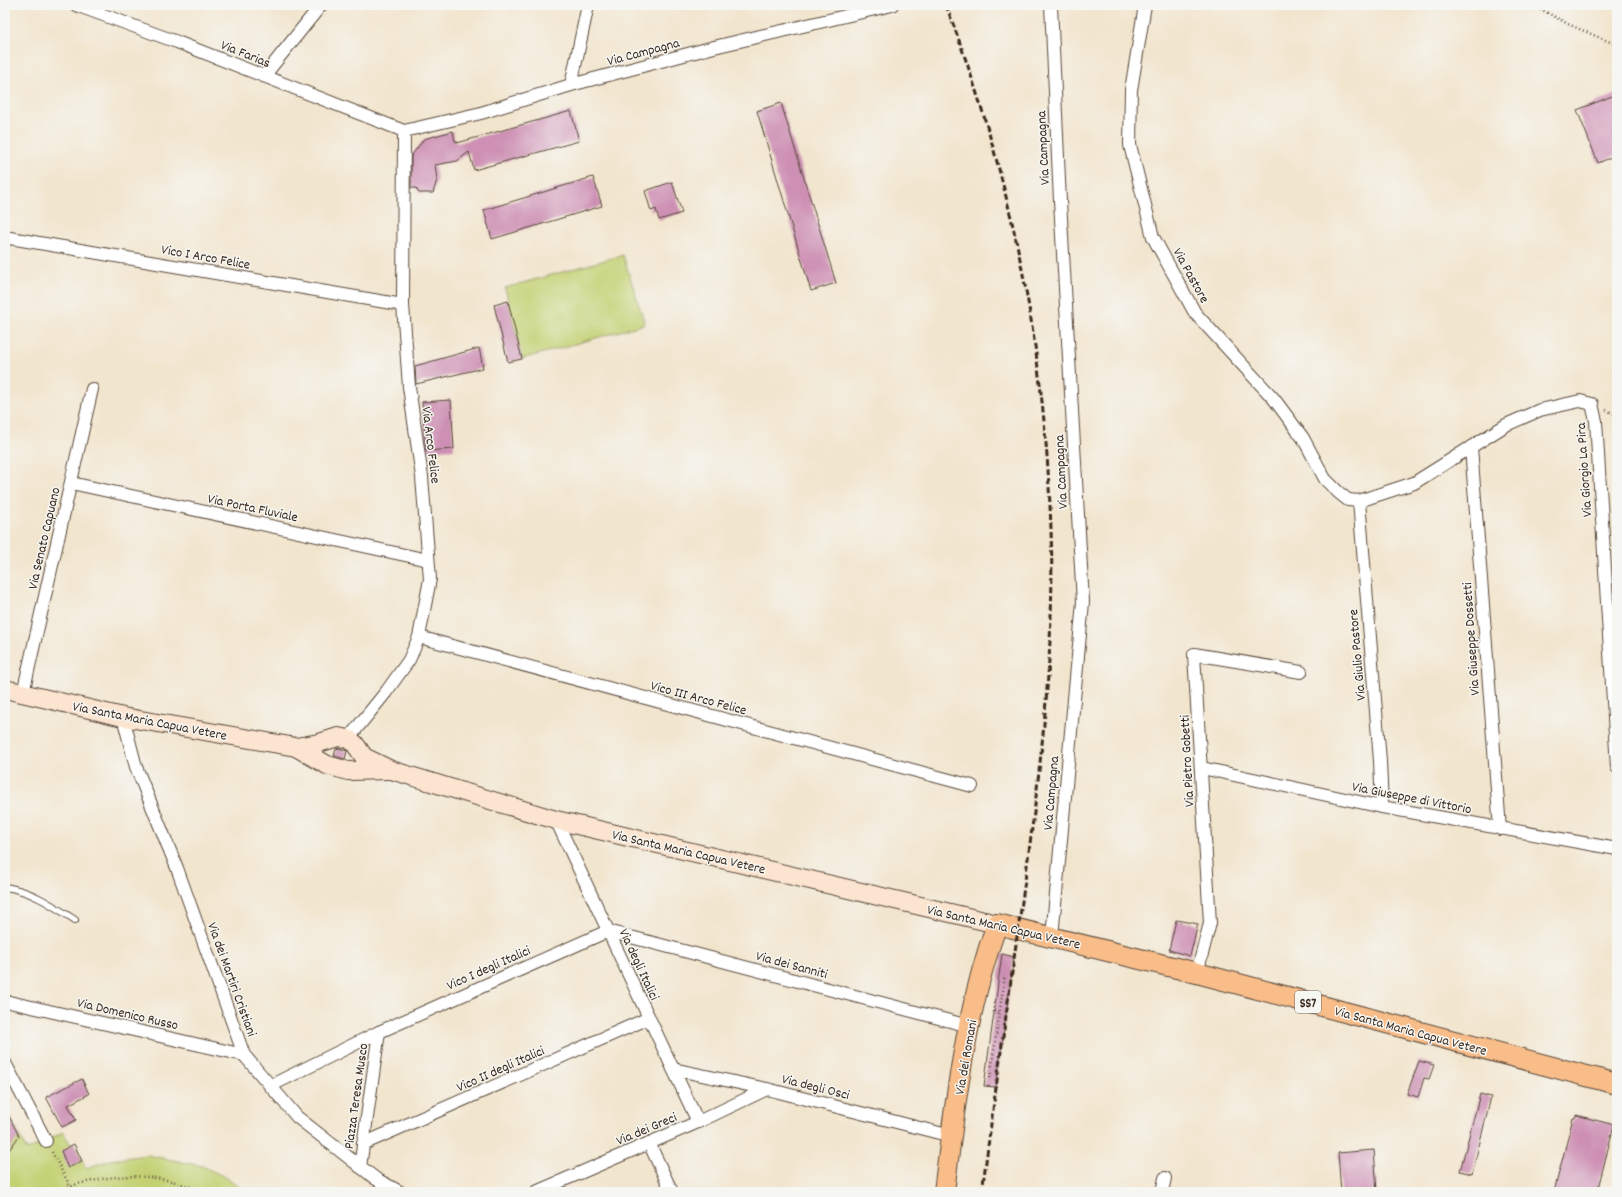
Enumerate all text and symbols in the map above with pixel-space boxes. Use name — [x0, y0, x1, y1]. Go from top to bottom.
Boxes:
street label: Via Campagna — [605, 34, 682, 72]
street label: Via Farias — [217, 36, 273, 74]
street label: Via Campagna — [1032, 110, 1056, 186]
street label: Vico I Arco Felice — [160, 240, 252, 276]
street label: Via Pastore — [1167, 245, 1214, 307]
street label: Via Arco Felice — [415, 406, 445, 485]
street label: Via Giorgio La Pira — [1572, 422, 1598, 518]
street label: Via Campagna — [1050, 434, 1074, 510]
street label: Via Senato Capuano — [23, 485, 66, 592]
street label: Via Porta Fluviale — [206, 490, 300, 528]
street label: Via Giuseppe Dossetti — [1458, 581, 1486, 696]
street label: Via Giulio Pastore — [1344, 608, 1372, 701]
street label: Vico III Arco Felice — [648, 677, 749, 721]
street label: Via Santa Maria Capua Vetere — [71, 697, 228, 747]
street label: Via Pietro Gobetti — [1176, 714, 1200, 808]
street label: Via Campagna — [1039, 755, 1065, 831]
street label: Via Giuseppe di Vittorio — [1350, 778, 1473, 820]
street label: Via Santa Maria Capua Vetere — [610, 826, 767, 880]
street label: Via Santa Maria Capua Vetere — [925, 901, 1082, 955]
street label: Via dei Martiri Cristiani — [201, 920, 261, 1040]
street label: Via degli Italici — [613, 926, 664, 1004]
street label: Vico I degli Italici — [444, 941, 534, 996]
street label: Via dei Sanniti — [753, 947, 830, 985]
road number: SS7 — [1295, 991, 1321, 1013]
street label: Via Domenico Russo — [75, 994, 180, 1036]
street label: Via Santa Maria Capua Vetere — [1332, 1002, 1489, 1062]
street label: Via dei Romani — [951, 1018, 983, 1096]
street label: Vico II degli Italici — [454, 1041, 548, 1098]
street label: Piazza Teresa Musco — [340, 1042, 374, 1150]
street label: Via degli Osci — [780, 1070, 852, 1106]
street label: Via dei Greci — [613, 1108, 681, 1152]

